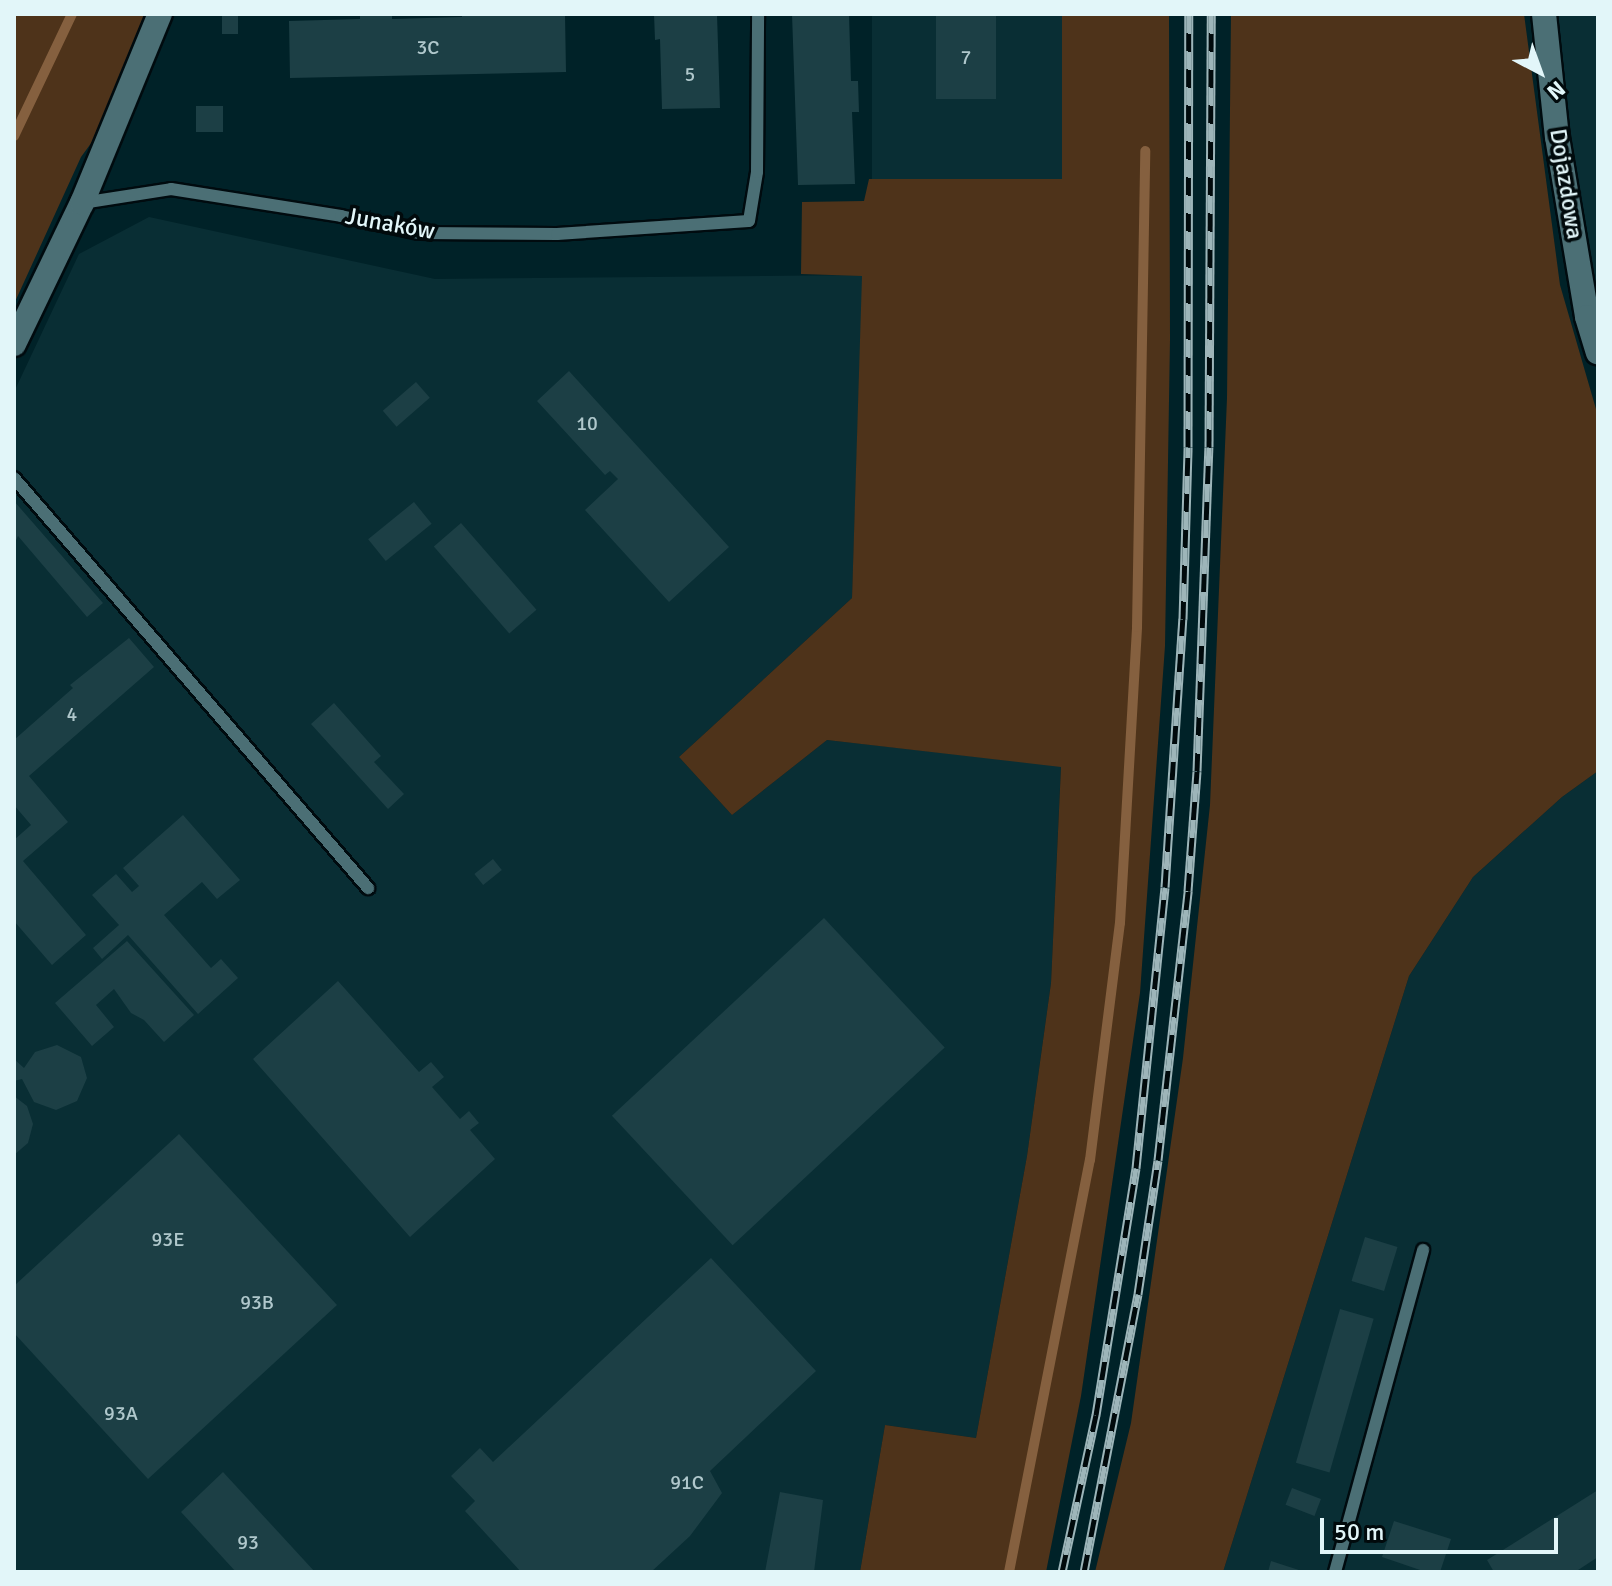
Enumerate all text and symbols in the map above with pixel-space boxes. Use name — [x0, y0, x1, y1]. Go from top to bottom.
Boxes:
north arrow — [1500, 32, 1580, 112]
house number: 3C — [417, 35, 439, 59]
house number: 7 — [961, 45, 971, 69]
house number: 5 — [685, 62, 695, 86]
text: N — [1541, 75, 1571, 106]
street label: Dojazdowa — [1543, 127, 1589, 241]
street label: Junaków — [343, 202, 437, 246]
house number: 10 — [576, 411, 598, 435]
house number: 4 — [67, 702, 77, 726]
house number: 93E — [152, 1227, 184, 1251]
house number: 93B — [240, 1290, 274, 1314]
house number: 93A — [104, 1401, 138, 1425]
house number: 91C — [670, 1470, 704, 1494]
scale bar — [1324, 1502, 1562, 1552]
text: 50 m — [1334, 1517, 1384, 1547]
house number: 93 — [237, 1530, 259, 1554]

